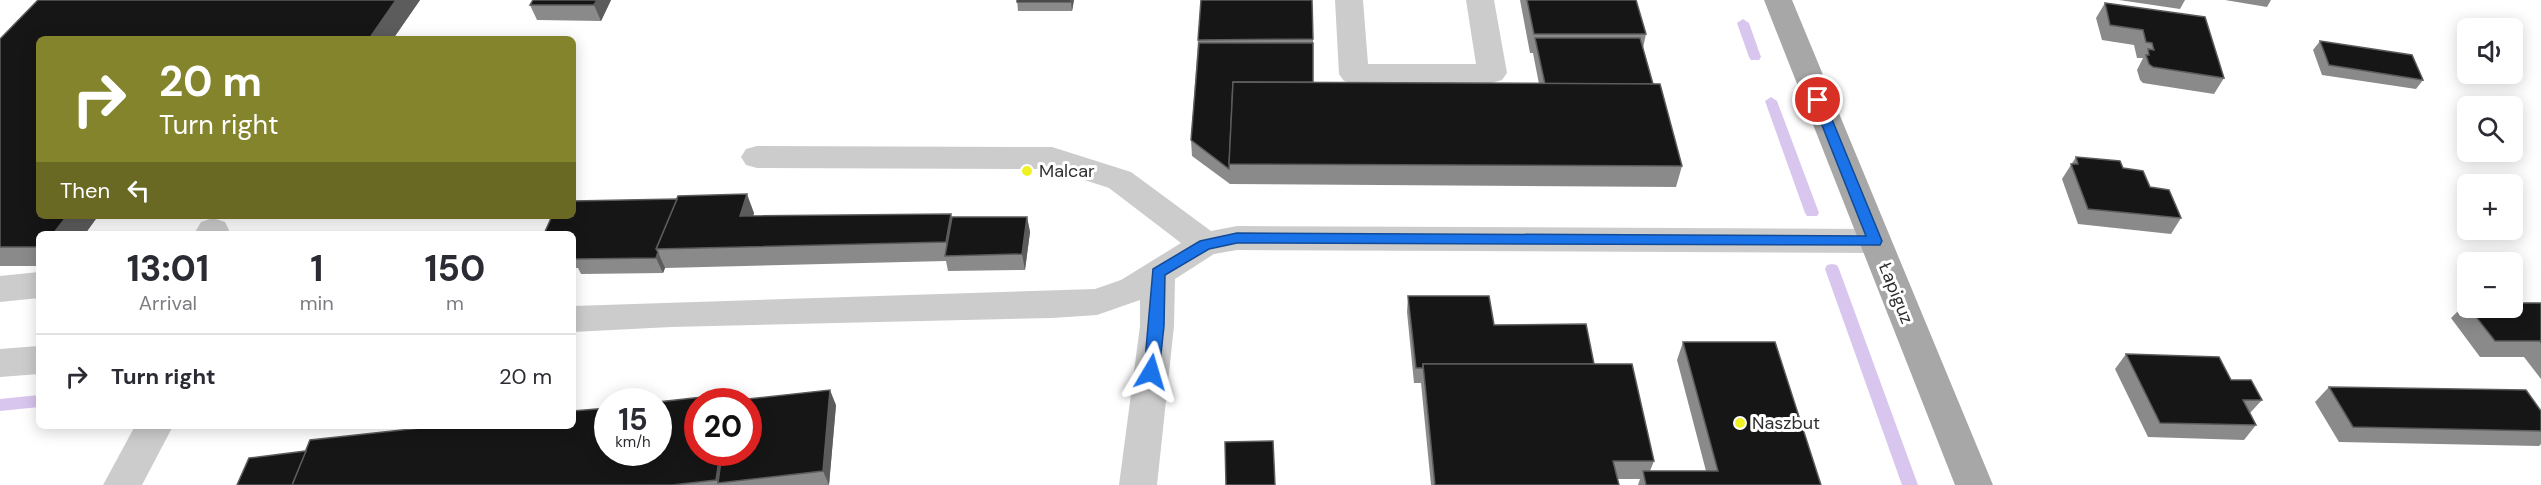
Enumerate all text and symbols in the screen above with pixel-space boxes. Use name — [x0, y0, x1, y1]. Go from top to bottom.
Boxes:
map controls — [2457, 18, 2523, 318]
button: sound — [2457, 18, 2523, 84]
text: 20 m — [159, 54, 262, 109]
icon: right — [60, 60, 138, 138]
pin — [1792, 74, 1843, 125]
icon: arrive — [1801, 83, 1834, 116]
button: search — [2457, 96, 2523, 162]
text: Turn right — [159, 107, 279, 142]
place label: Malcar — [1039, 159, 1095, 183]
marker: Malcar — [1020, 164, 1034, 178]
icon: left — [122, 174, 155, 207]
button: + — [2457, 174, 2523, 240]
text: Then — [60, 176, 110, 205]
text: 13:01 — [127, 245, 209, 292]
text: 1 — [310, 245, 323, 292]
text: 150 — [424, 245, 485, 292]
button: − — [2457, 252, 2523, 318]
street label: Łapiguz — [1873, 259, 1919, 327]
text: Arrival — [139, 290, 197, 316]
text: min — [300, 290, 334, 316]
text: m — [446, 290, 464, 316]
position arrow — [1119, 340, 1183, 404]
icon: right — [60, 360, 93, 393]
text: Turn right — [111, 362, 216, 391]
text: 20 m — [499, 362, 552, 391]
speed limit sign: 20 — [684, 388, 762, 466]
text: 15 — [618, 400, 648, 439]
place label: Naszbut — [1752, 411, 1820, 435]
marker: Naszbut — [1733, 416, 1747, 430]
text: km/h — [615, 432, 651, 452]

